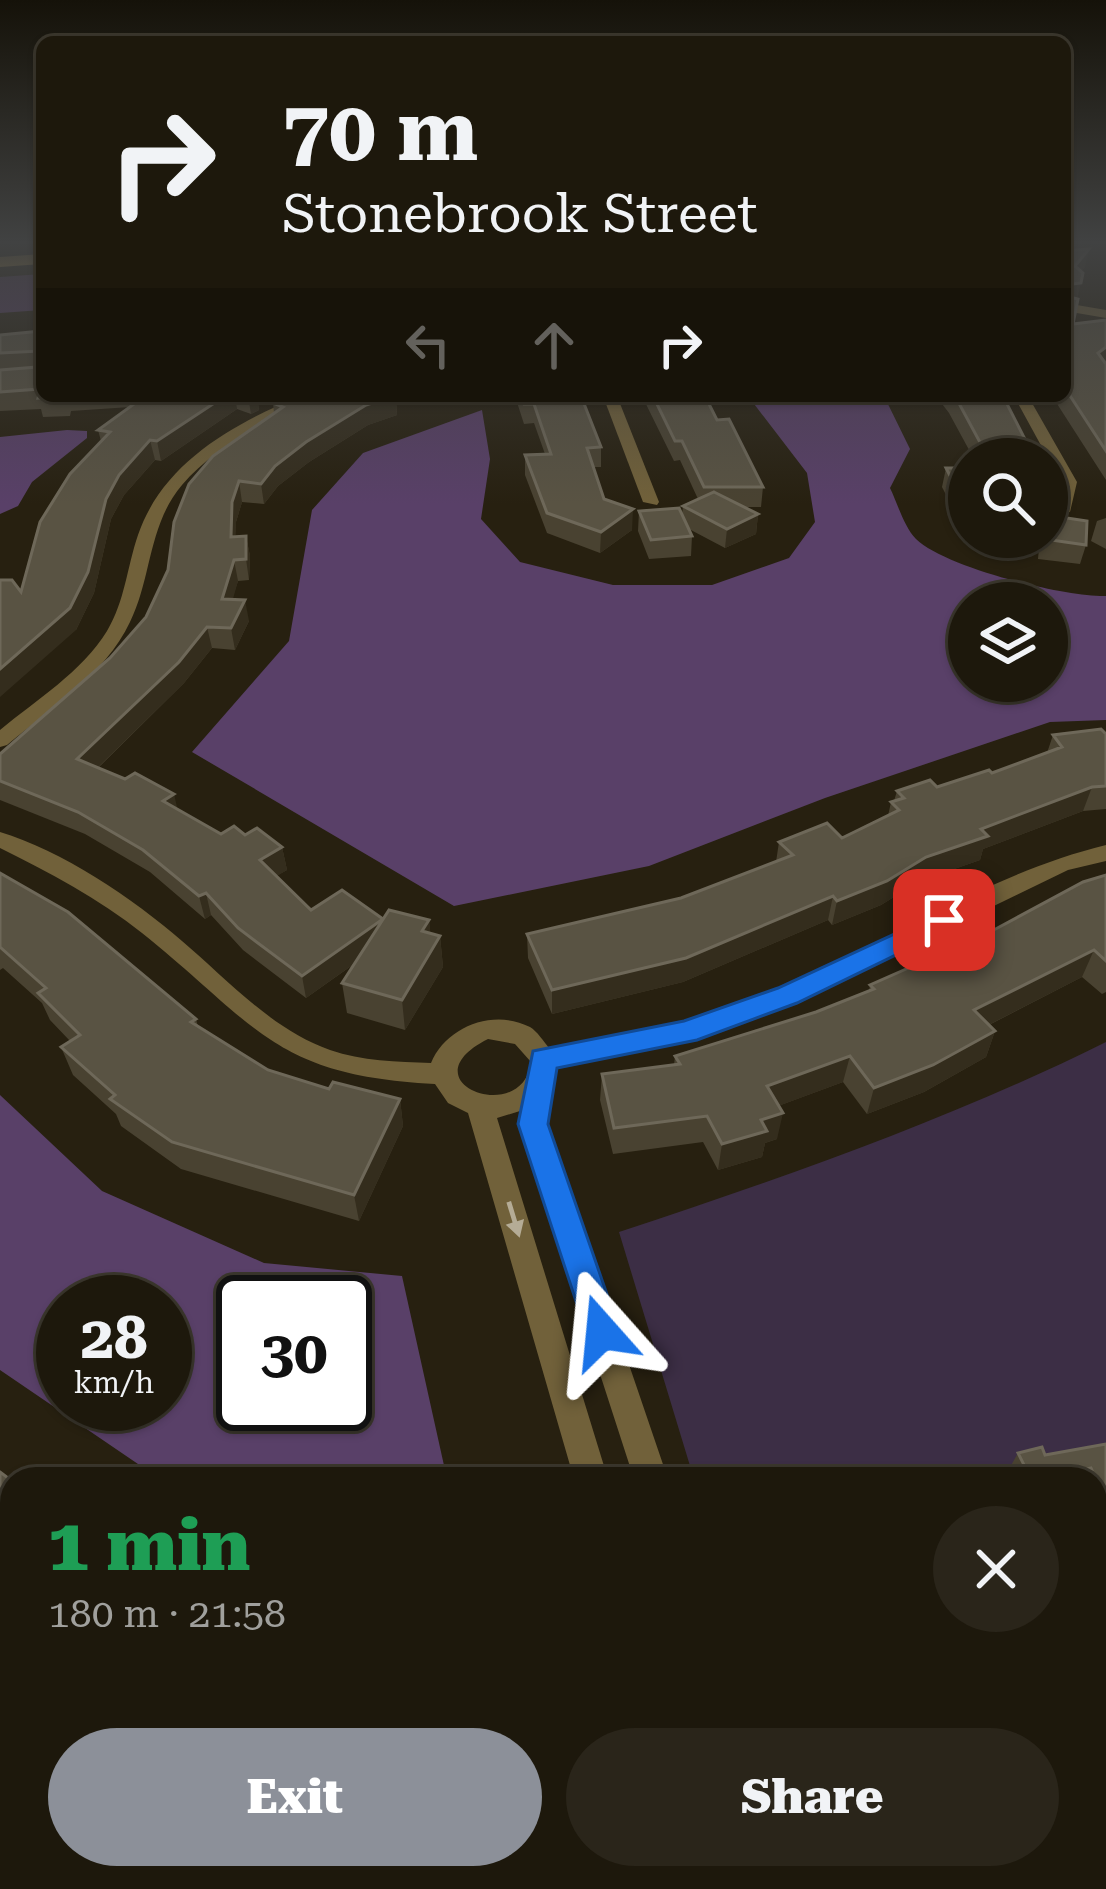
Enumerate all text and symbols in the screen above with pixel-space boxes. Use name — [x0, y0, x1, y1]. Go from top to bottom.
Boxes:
text: 70 m — [282, 82, 478, 180]
icon: right — [84, 84, 240, 240]
text: Stonebrook Street — [282, 182, 758, 245]
icon: left — [395, 312, 461, 378]
icon: ahead — [521, 312, 587, 378]
icon: right — [647, 312, 713, 378]
map controls — [948, 438, 1068, 702]
button: search — [948, 438, 1068, 558]
button: layers — [948, 582, 1068, 702]
pin — [893, 869, 995, 971]
icon: arrive — [911, 887, 977, 953]
one-way arrow — [506, 1202, 524, 1238]
position arrow — [539, 1269, 665, 1395]
speed limit sign: 30 — [216, 1275, 372, 1431]
text: 28 — [80, 1302, 148, 1373]
text: km/h — [74, 1365, 154, 1400]
text: 1 min — [48, 1503, 250, 1588]
button: close — [933, 1506, 1059, 1632]
text: 180 m · 21:58 — [48, 1591, 286, 1637]
button: Exit — [48, 1728, 542, 1866]
button: Share — [566, 1728, 1059, 1866]

